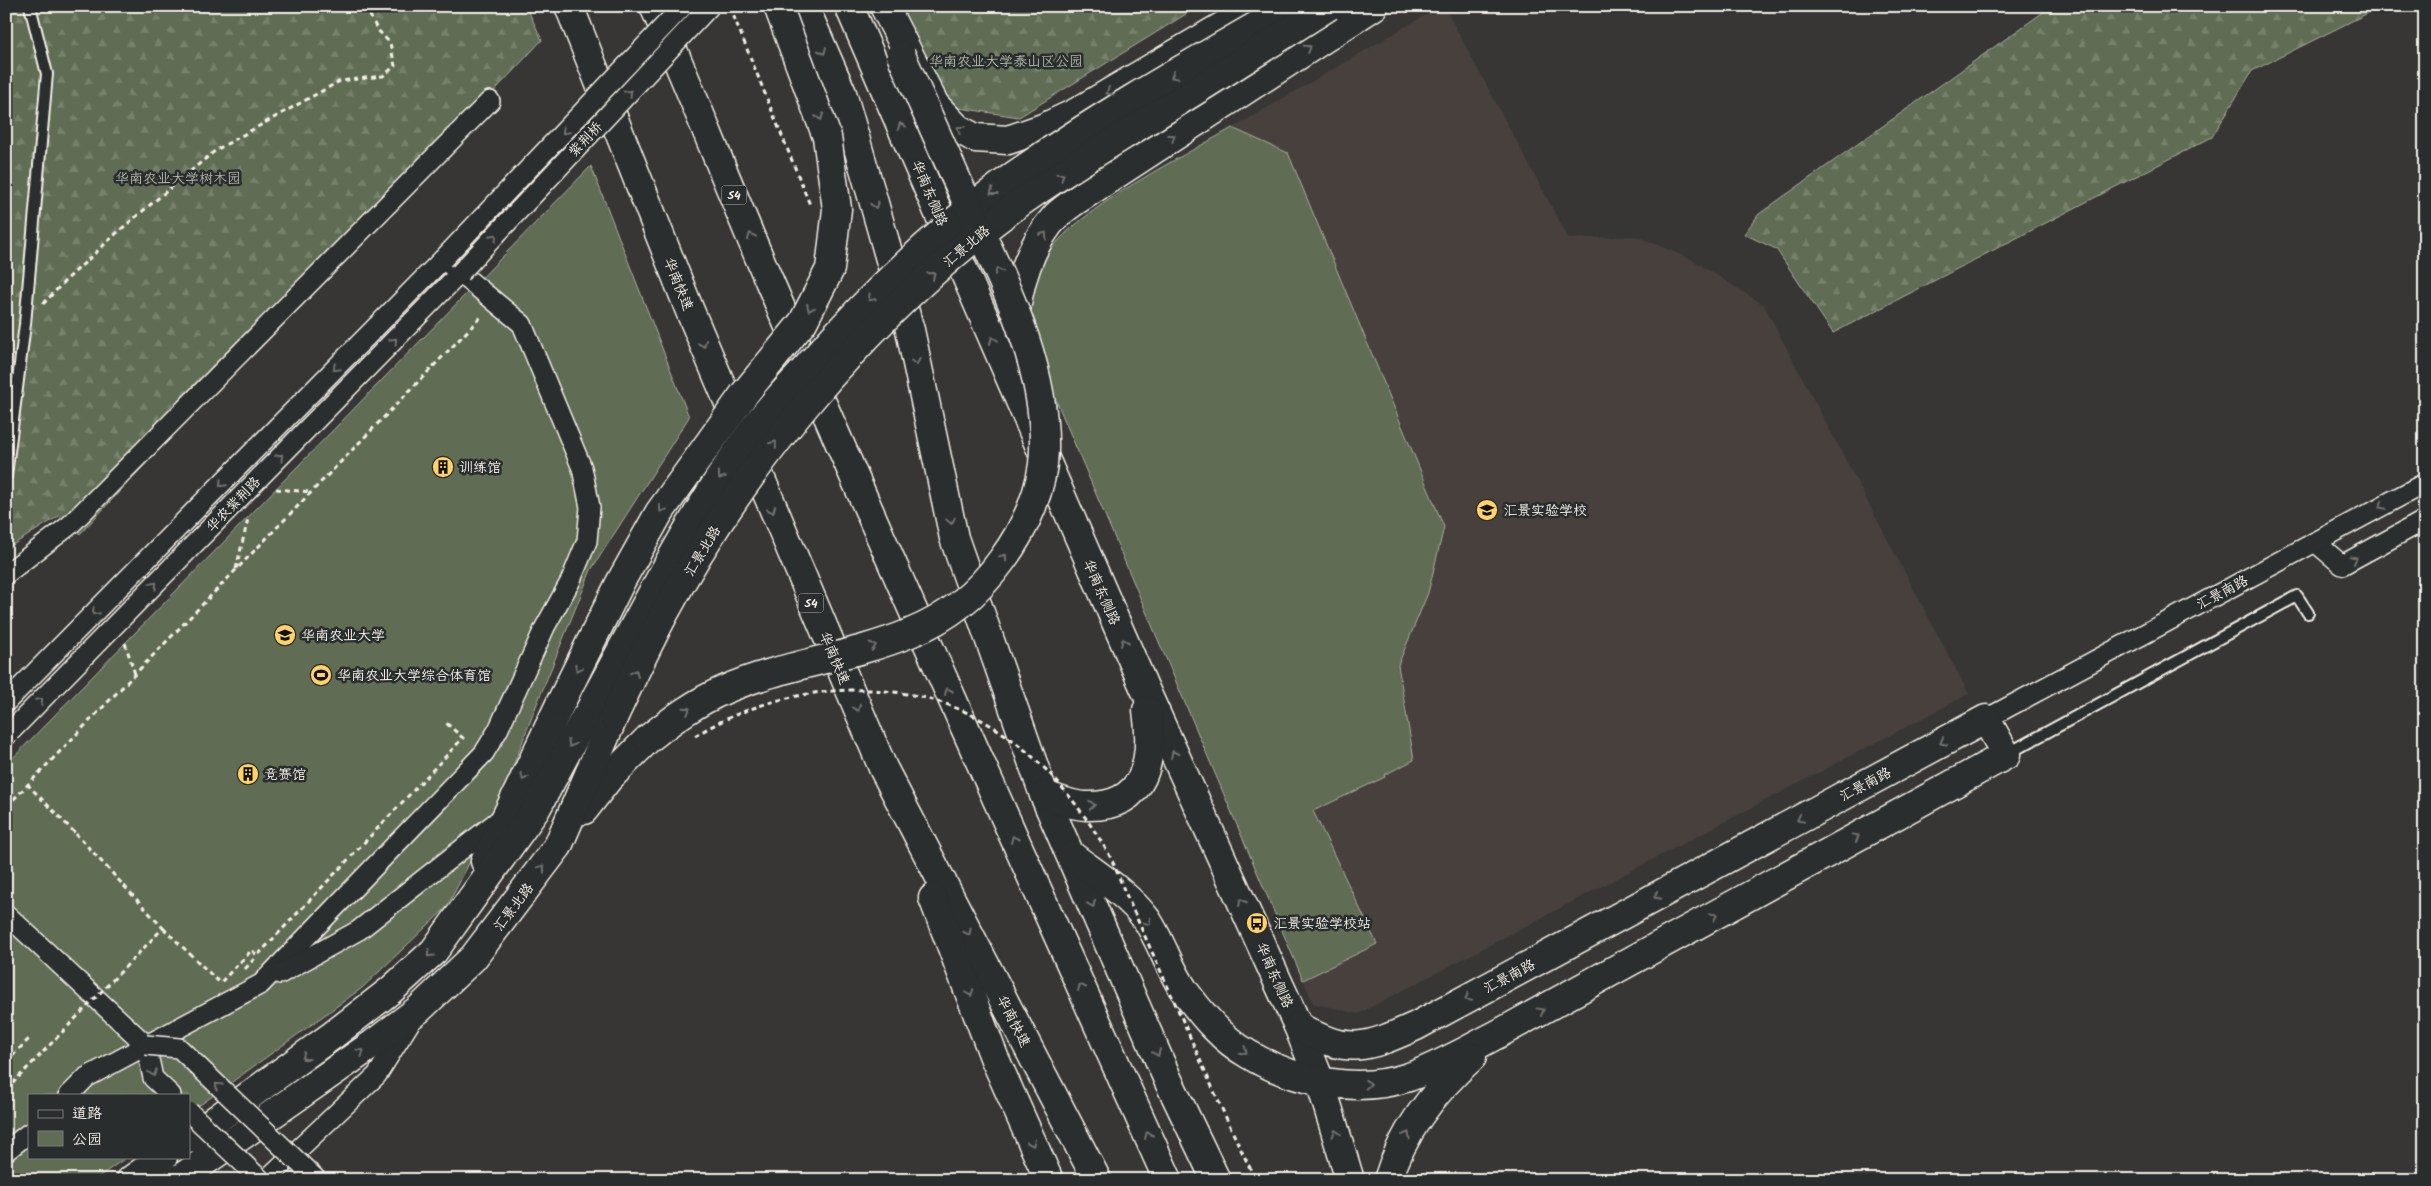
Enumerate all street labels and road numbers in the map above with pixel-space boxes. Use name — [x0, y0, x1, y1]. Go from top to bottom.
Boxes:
street label: 紫荆桥 — [563, 117, 608, 163]
street label: 华南东侧路 — [905, 157, 953, 230]
road number: S4 — [722, 186, 746, 204]
street label: 汇景北路 — [938, 220, 995, 273]
street label: 华南快速 — [657, 254, 699, 314]
street label: 华农紫荆路 — [201, 472, 266, 538]
street label: 汇景北路 — [679, 522, 727, 581]
street label: 华南东侧路 — [1077, 556, 1125, 629]
street label: 汇景南路 — [2193, 570, 2252, 616]
road number: S4 — [798, 594, 824, 612]
street label: 华南快速 — [813, 628, 855, 688]
street label: 汇景南路 — [1836, 762, 1895, 808]
street label: 汇景北路 — [488, 879, 539, 937]
street label: 华南东侧路 — [1250, 939, 1298, 1012]
street label: 汇景南路 — [1480, 954, 1539, 1000]
street label: 华南快速 — [991, 992, 1036, 1051]

